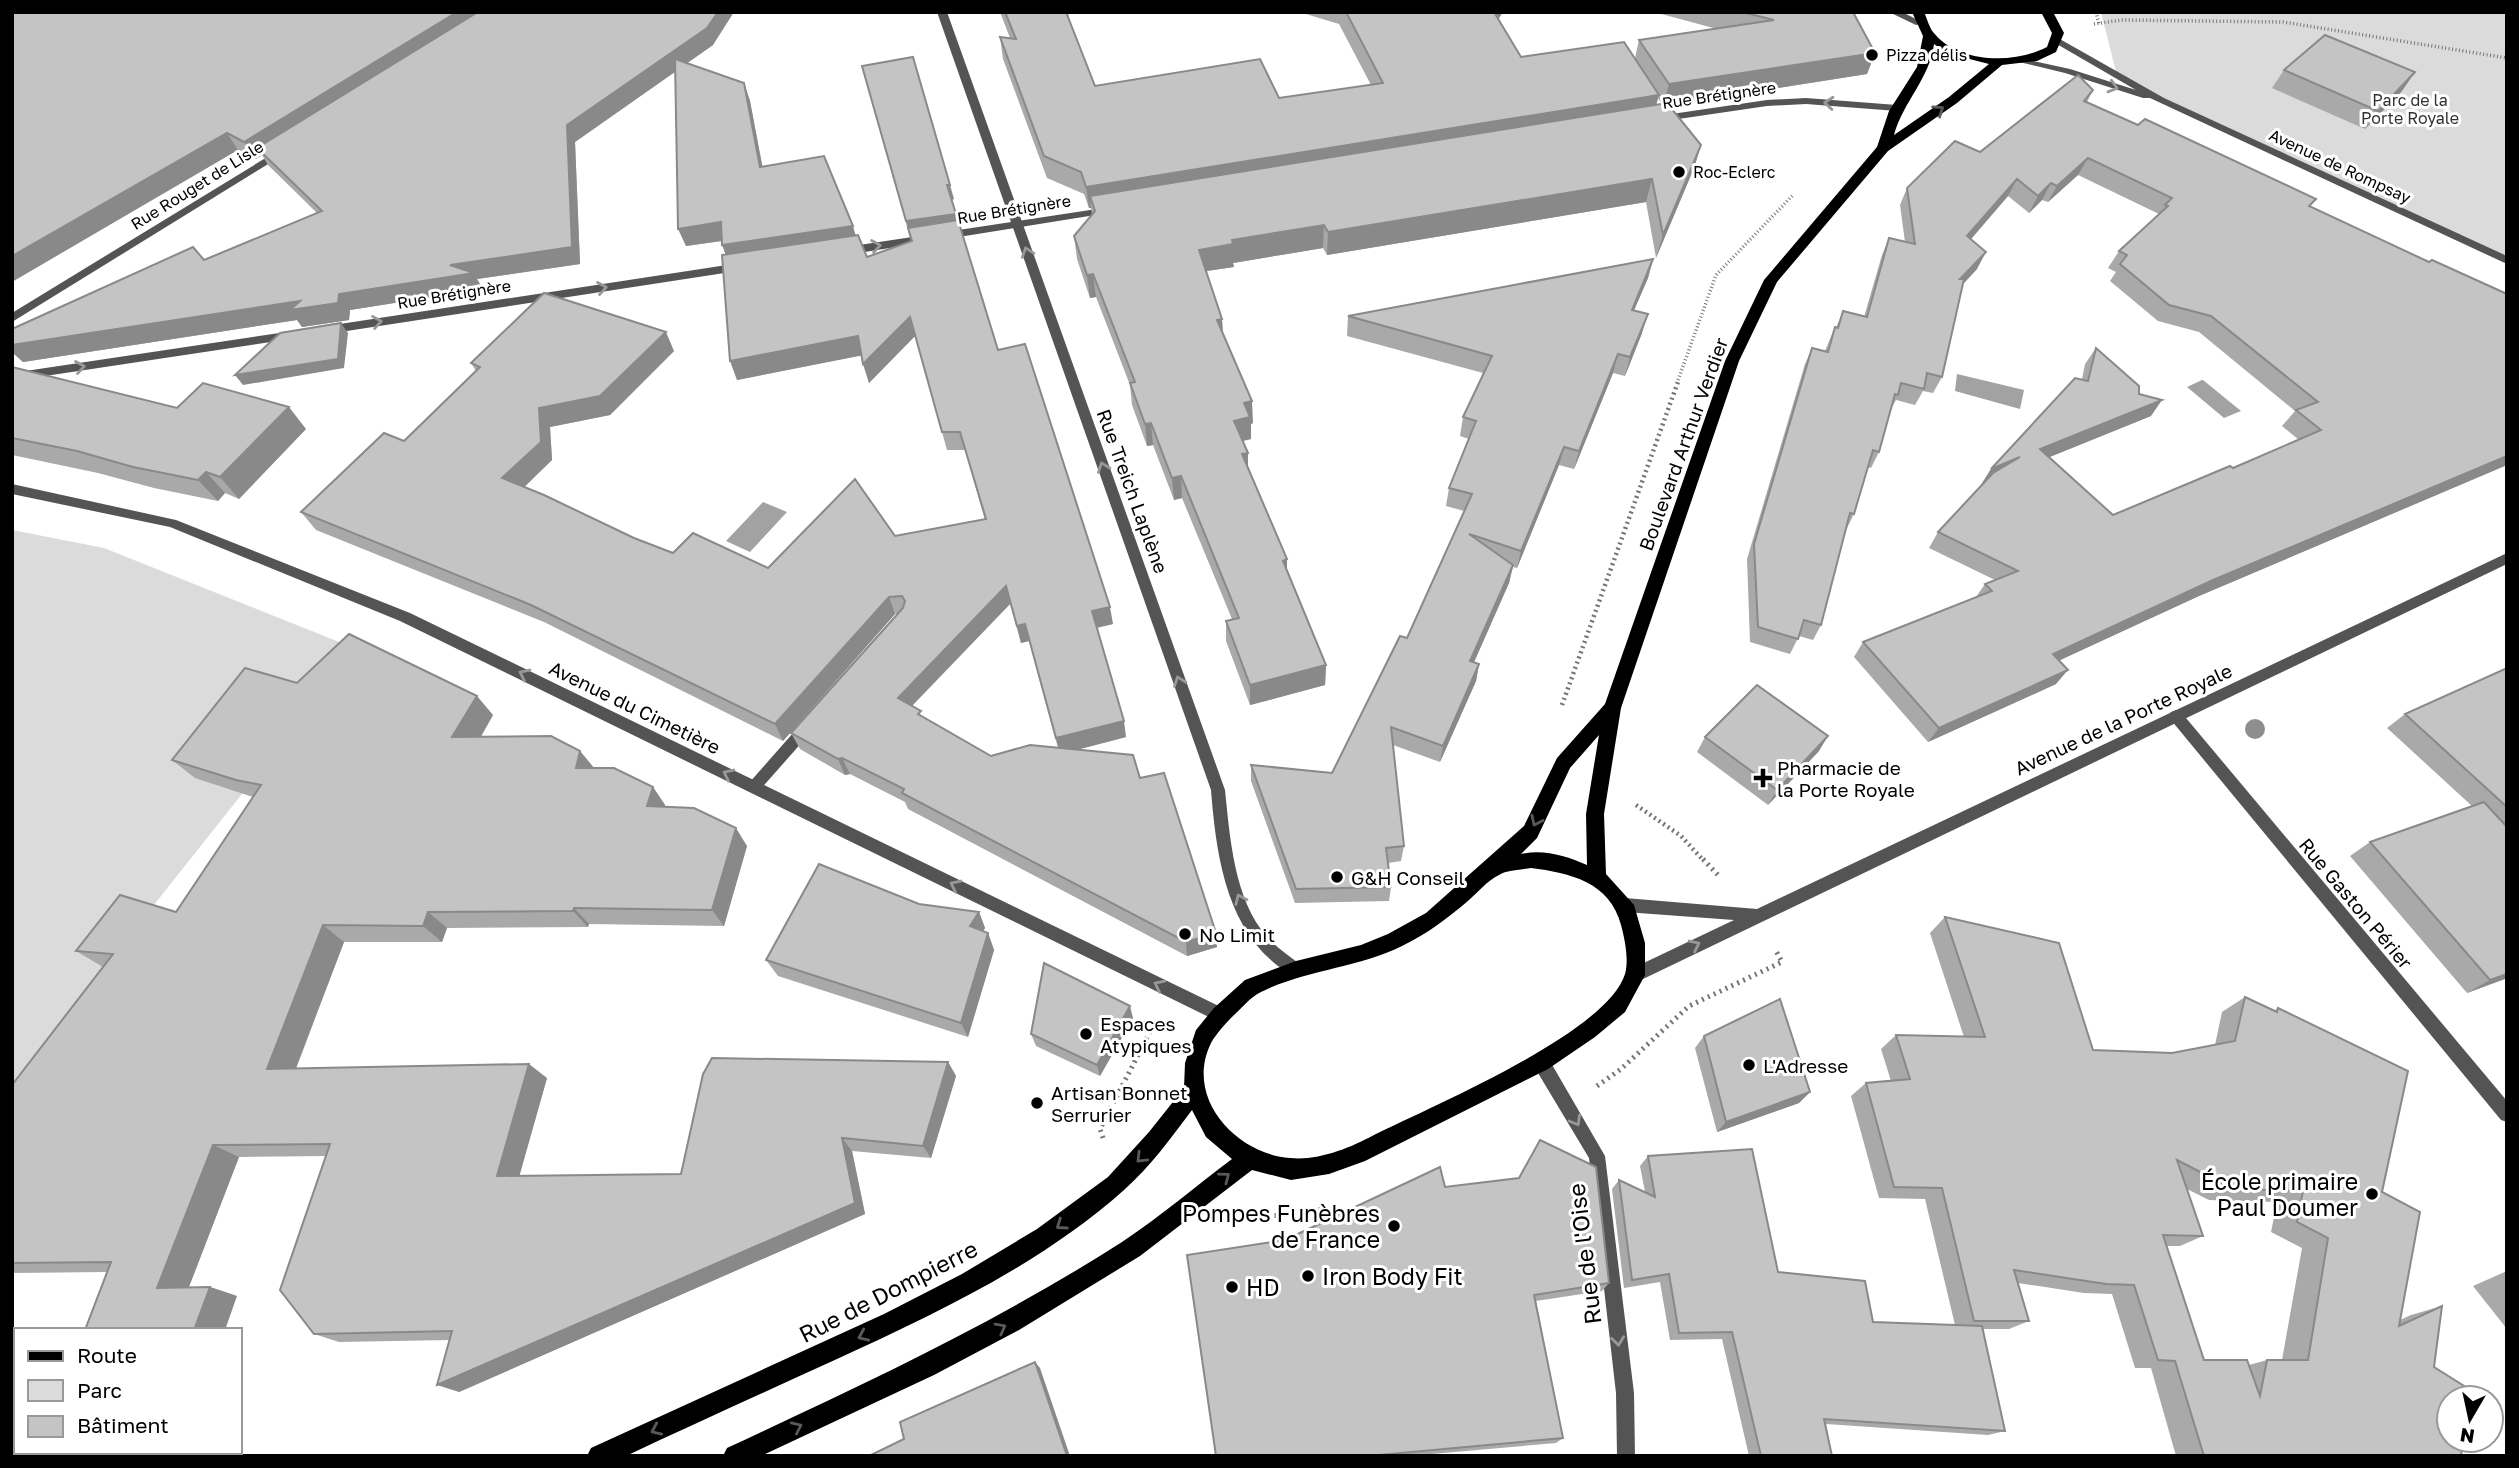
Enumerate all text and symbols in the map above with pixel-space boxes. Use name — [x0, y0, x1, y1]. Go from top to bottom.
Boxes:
place label: Pizza délis — [1886, 45, 1967, 65]
marker: Pizza délis — [1864, 47, 1880, 63]
street label: Rue Brétignère — [1661, 77, 1777, 113]
one-way arrow — [2107, 78, 2119, 93]
park label: Parc de la Porte Royale — [2361, 90, 2459, 128]
one-way arrow — [1823, 96, 1834, 111]
one-way arrow — [1931, 106, 1944, 118]
street label: Avenue de Rompsay — [2266, 124, 2414, 208]
street label: Rue Rouget de Lisle — [127, 136, 267, 234]
place label: Roc-Eclerc — [1693, 162, 1776, 182]
marker: Roc-Eclerc — [1671, 164, 1687, 180]
street label: Rue Brétignère — [956, 190, 1072, 228]
one-way arrow — [870, 239, 882, 254]
one-way arrow — [1021, 247, 1035, 259]
street label: Rue Brétignère — [396, 275, 512, 313]
one-way arrow — [596, 281, 608, 296]
one-way arrow — [371, 315, 383, 330]
street label: Boulevard Arthur Verdier — [1634, 334, 1733, 554]
one-way arrow — [74, 360, 86, 375]
street label: Rue Treich Laplène — [1093, 406, 1173, 576]
one-way arrow — [1098, 461, 1112, 473]
street label: Avenue du Cimetière — [546, 656, 724, 758]
street label: Avenue de la Porte Royale — [2011, 658, 2235, 780]
one-way arrow — [519, 669, 531, 683]
one-way arrow — [1174, 676, 1188, 688]
place label: Pharmacie de la Porte Royale — [1777, 756, 1915, 801]
one-way arrow — [723, 769, 735, 783]
marker: Pharmacie de la Porte Royale — [1755, 770, 1771, 786]
one-way arrow — [1531, 814, 1545, 826]
street label: Rue Gaston Périer — [2295, 833, 2418, 974]
place label: G&H Conseil — [1351, 866, 1465, 889]
marker: G&H Conseil — [1329, 869, 1345, 885]
one-way arrow — [950, 879, 962, 893]
one-way arrow — [1234, 894, 1248, 906]
place label: No Limit — [1199, 923, 1275, 946]
marker: No Limit — [1177, 926, 1193, 942]
one-way arrow — [1688, 940, 1700, 954]
one-way arrow — [1154, 979, 1166, 993]
place label: Espaces Atypiques — [1100, 1012, 1192, 1057]
marker: Espaces Atypiques — [1078, 1026, 1094, 1042]
place label: L'Adresse — [1763, 1054, 1848, 1077]
marker: L'Adresse — [1741, 1057, 1757, 1073]
place label: Artisan Bonnet Serrurier — [1051, 1081, 1188, 1126]
marker: Artisan Bonnet Serrurier — [1029, 1095, 1045, 1111]
one-way arrow — [1568, 1113, 1581, 1126]
one-way arrow — [1137, 1149, 1150, 1162]
place label: École primaire Paul Doumer — [2201, 1167, 2358, 1221]
one-way arrow — [1218, 1173, 1230, 1186]
street label: Rue de l'Oise — [1561, 1182, 1607, 1326]
marker: École primaire Paul Doumer — [2364, 1186, 2380, 1202]
place label: Pompes Funèbres de France — [1182, 1199, 1380, 1253]
one-way arrow — [1056, 1217, 1069, 1229]
marker: Pompes Funèbres de France — [1386, 1218, 1402, 1234]
street label: Rue de Dompierre — [794, 1234, 982, 1348]
place label: Iron Body Fit — [1322, 1262, 1463, 1290]
marker: Iron Body Fit — [1300, 1268, 1316, 1284]
place label: HD — [1246, 1273, 1280, 1301]
marker: HD — [1224, 1279, 1240, 1295]
one-way arrow — [994, 1322, 1006, 1336]
legend — [14, 1328, 242, 1454]
one-way arrow — [858, 1328, 870, 1342]
one-way arrow — [1611, 1335, 1626, 1347]
text: Route — [77, 1342, 137, 1368]
text: Parc — [77, 1377, 122, 1403]
north arrow — [2435, 1384, 2505, 1454]
text: Bâtiment — [77, 1412, 169, 1438]
one-way arrow — [789, 1421, 802, 1435]
one-way arrow — [651, 1422, 663, 1436]
text: N — [2458, 1424, 2476, 1449]

